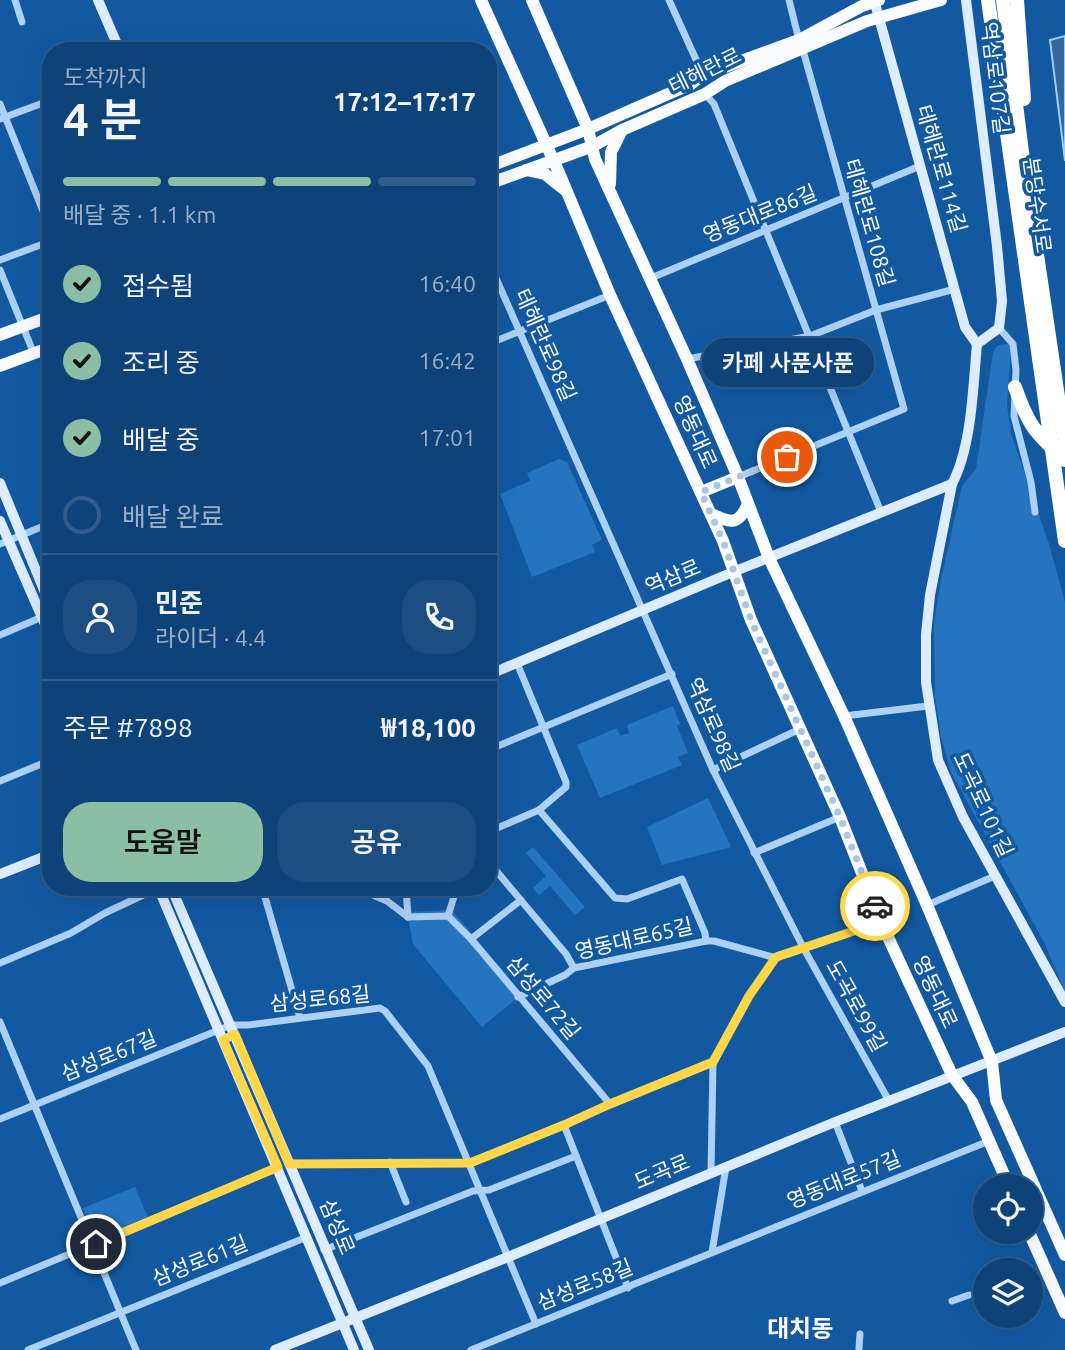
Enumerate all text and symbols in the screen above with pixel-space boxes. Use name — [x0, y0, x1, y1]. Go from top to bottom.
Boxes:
street label: 역삼로107길 — [977, 20, 1015, 135]
street label: 테헤란로 — [665, 42, 745, 98]
text: 도착까지 — [63, 65, 148, 90]
text: 17:12–17:17 — [333, 87, 476, 116]
text: 4 분 — [63, 93, 142, 145]
street label: 테헤란로114길 — [912, 102, 972, 236]
street label: 분당수서로 — [1019, 155, 1057, 254]
street label: 테헤란로108길 — [840, 156, 900, 290]
street label: 영동대로86길 — [699, 179, 820, 247]
text: 배달 중 · 1.1 km — [63, 202, 216, 227]
icon: check — [63, 265, 101, 303]
text: 접수됨 — [122, 271, 194, 300]
text: 16:40 — [418, 271, 476, 296]
street label: 테헤란로98길 — [510, 285, 581, 404]
callout: 카페 사푼사푼 — [701, 338, 873, 387]
icon: check — [63, 342, 101, 380]
text: 조리 중 — [122, 348, 200, 377]
text: 16:42 — [418, 348, 476, 373]
text: 카페 사푼사푼 — [722, 350, 854, 375]
street label: 영동대로 — [669, 391, 723, 472]
icon: check — [63, 419, 101, 457]
text: 배달 중 — [122, 425, 200, 454]
text: 17:01 — [418, 425, 476, 450]
pin — [757, 427, 817, 487]
icon: bag — [768, 438, 806, 476]
text: 배달 완료 — [122, 502, 224, 531]
street label: 역삼로 — [641, 554, 704, 598]
button: person — [63, 580, 137, 654]
button: phone — [402, 580, 476, 654]
text: 민준 — [155, 588, 203, 617]
text: 라이더 · 4.4 — [155, 625, 266, 650]
street label: 역삼로98길 — [682, 674, 745, 776]
text: 주문 #7898 — [63, 713, 193, 742]
text: ₩18,100 — [381, 713, 476, 742]
street label: 도곡로101길 — [949, 748, 1019, 861]
button: 도움말 — [63, 802, 263, 882]
button: 공유 — [277, 802, 476, 882]
courier — [840, 871, 910, 941]
icon: car — [856, 887, 894, 925]
street label: 영동대로65길 — [572, 913, 695, 963]
street label: 삼성로72길 — [502, 951, 585, 1044]
street label: 영동대로 — [909, 951, 963, 1032]
street label: 도곡로99길 — [822, 956, 892, 1055]
street label: 삼성로68길 — [268, 981, 371, 1015]
street label: 삼성로67길 — [57, 1025, 160, 1085]
street label: 영동대로57길 — [783, 1145, 904, 1213]
street label: 도곡로 — [630, 1149, 693, 1193]
map controls — [973, 1174, 1043, 1328]
button: locate — [973, 1174, 1043, 1244]
street label: 삼성로 — [316, 1195, 360, 1258]
pin — [66, 1214, 126, 1274]
icon: home — [77, 1225, 115, 1263]
street label: 삼성로61길 — [148, 1230, 251, 1290]
street label: 삼성로58길 — [533, 1254, 636, 1314]
button: layers — [973, 1258, 1043, 1328]
district label: 대치동 — [767, 1315, 833, 1342]

